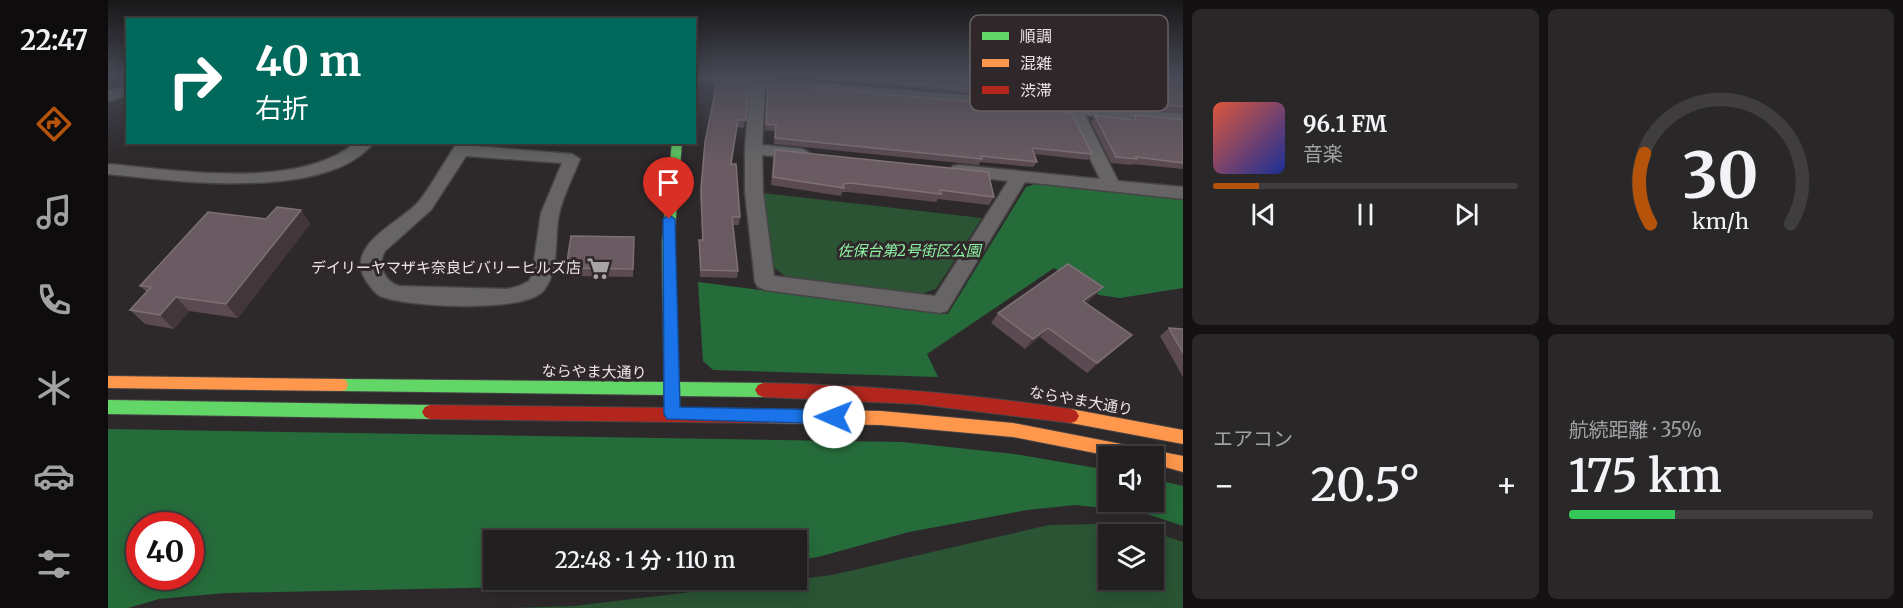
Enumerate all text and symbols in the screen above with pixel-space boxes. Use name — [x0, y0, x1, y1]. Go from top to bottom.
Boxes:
legend — [970, 15, 1168, 111]
text: 22:47 — [20, 23, 88, 57]
text: 順調 — [1020, 26, 1052, 46]
text: 40 m — [255, 35, 361, 87]
icon: right — [156, 42, 234, 120]
text: 混雑 — [1020, 53, 1052, 73]
text: 渋滞 — [1020, 80, 1052, 100]
text: 右折 — [255, 91, 309, 125]
icon: directions — [33, 103, 75, 145]
text: 96.1 FM — [1303, 110, 1387, 138]
text: 30 — [1683, 137, 1759, 215]
text: 音楽 — [1303, 141, 1343, 166]
pin — [643, 157, 694, 219]
icon: arrive — [652, 166, 685, 199]
icon: music — [33, 191, 75, 233]
icon: previous — [1247, 198, 1280, 231]
icon: pause — [1349, 198, 1382, 231]
icon: next — [1450, 198, 1483, 231]
text: km/h — [1692, 208, 1749, 235]
park label: 佐保台第2号街区公園 — [837, 241, 983, 260]
supermarket icon: デイリーヤマザキ奈良ビバリーヒルズ店 — [586, 255, 612, 281]
place label: デイリーヤマザキ奈良ビバリーヒルズ店 — [311, 258, 581, 277]
icon: phone — [33, 279, 75, 321]
street label: ならやま大通り — [541, 361, 647, 382]
icon: climate — [33, 367, 75, 409]
street label: ならやま大通り — [1028, 382, 1134, 419]
position arrow — [802, 385, 866, 449]
text: 航続距離 · 35% — [1569, 417, 1702, 442]
text: エアコン — [1213, 426, 1293, 451]
map controls — [1098, 446, 1164, 590]
button: sound — [1098, 446, 1164, 512]
text: 175 km — [1569, 448, 1722, 504]
icon: car — [33, 455, 75, 497]
text: 20.5° — [1310, 457, 1420, 513]
text: − — [1213, 465, 1235, 506]
text: + — [1495, 465, 1518, 506]
speed limit sign: 40 — [126, 512, 204, 590]
button: layers — [1098, 524, 1164, 590]
icon: filters — [33, 543, 75, 585]
text: 22:48 · 1 分 · 110 m — [555, 546, 735, 574]

